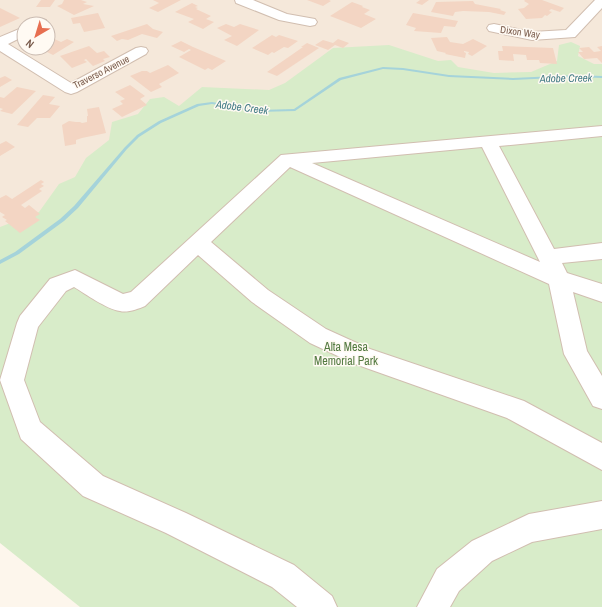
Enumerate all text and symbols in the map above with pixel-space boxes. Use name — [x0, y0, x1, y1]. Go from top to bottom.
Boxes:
north arrow — [16, 16, 56, 56]
street label: Dixon Way — [499, 23, 541, 41]
text: N — [23, 36, 37, 51]
street label: Traverso Avenue — [71, 52, 132, 92]
water label: Adobe Creek — [539, 71, 593, 85]
water label: Adobe Creek — [214, 97, 269, 117]
park label: Alta Mesa Memorial Park — [314, 339, 378, 369]

